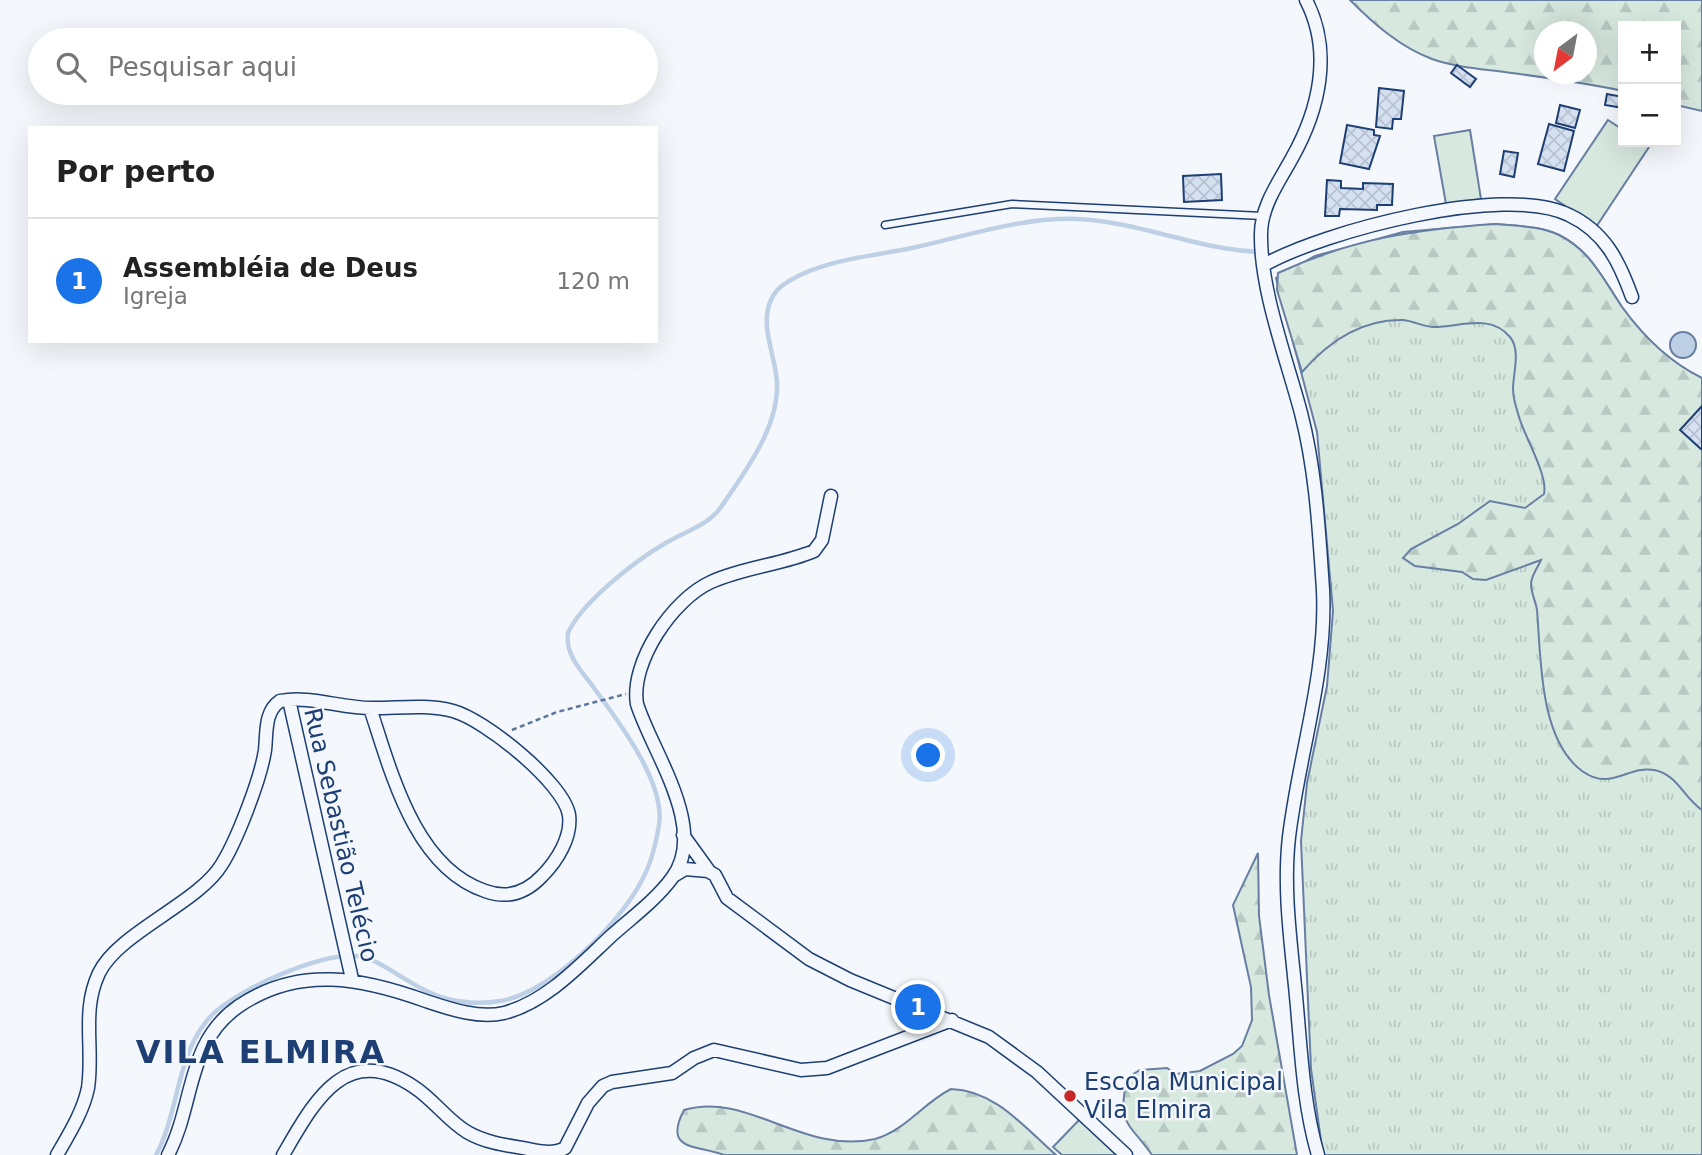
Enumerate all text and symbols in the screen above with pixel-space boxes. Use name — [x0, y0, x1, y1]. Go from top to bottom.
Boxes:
north arrow — [1534, 21, 1597, 84]
map controls — [1618, 21, 1681, 147]
button: + — [1618, 21, 1681, 84]
search box — [28, 28, 658, 105]
icon: search — [52, 48, 90, 86]
text: Pesquisar aqui — [108, 52, 297, 82]
button: − — [1618, 84, 1681, 147]
text: Por perto — [56, 154, 215, 189]
text: Assembléia de Deus — [123, 253, 418, 283]
text: 1 — [71, 268, 87, 294]
text: 120 m — [556, 268, 630, 294]
text: Igreja — [123, 283, 188, 309]
street label: Rua Sebastião Telécio — [298, 705, 384, 965]
your location — [911, 738, 945, 772]
pin: 1 — [895, 981, 941, 1033]
district label: VILA ELMIRA — [136, 1033, 386, 1071]
place label: Escola Municipal Vila Elmira — [1084, 1068, 1283, 1124]
marker: Escola Municipal Vila Elmira — [1062, 1088, 1078, 1104]

